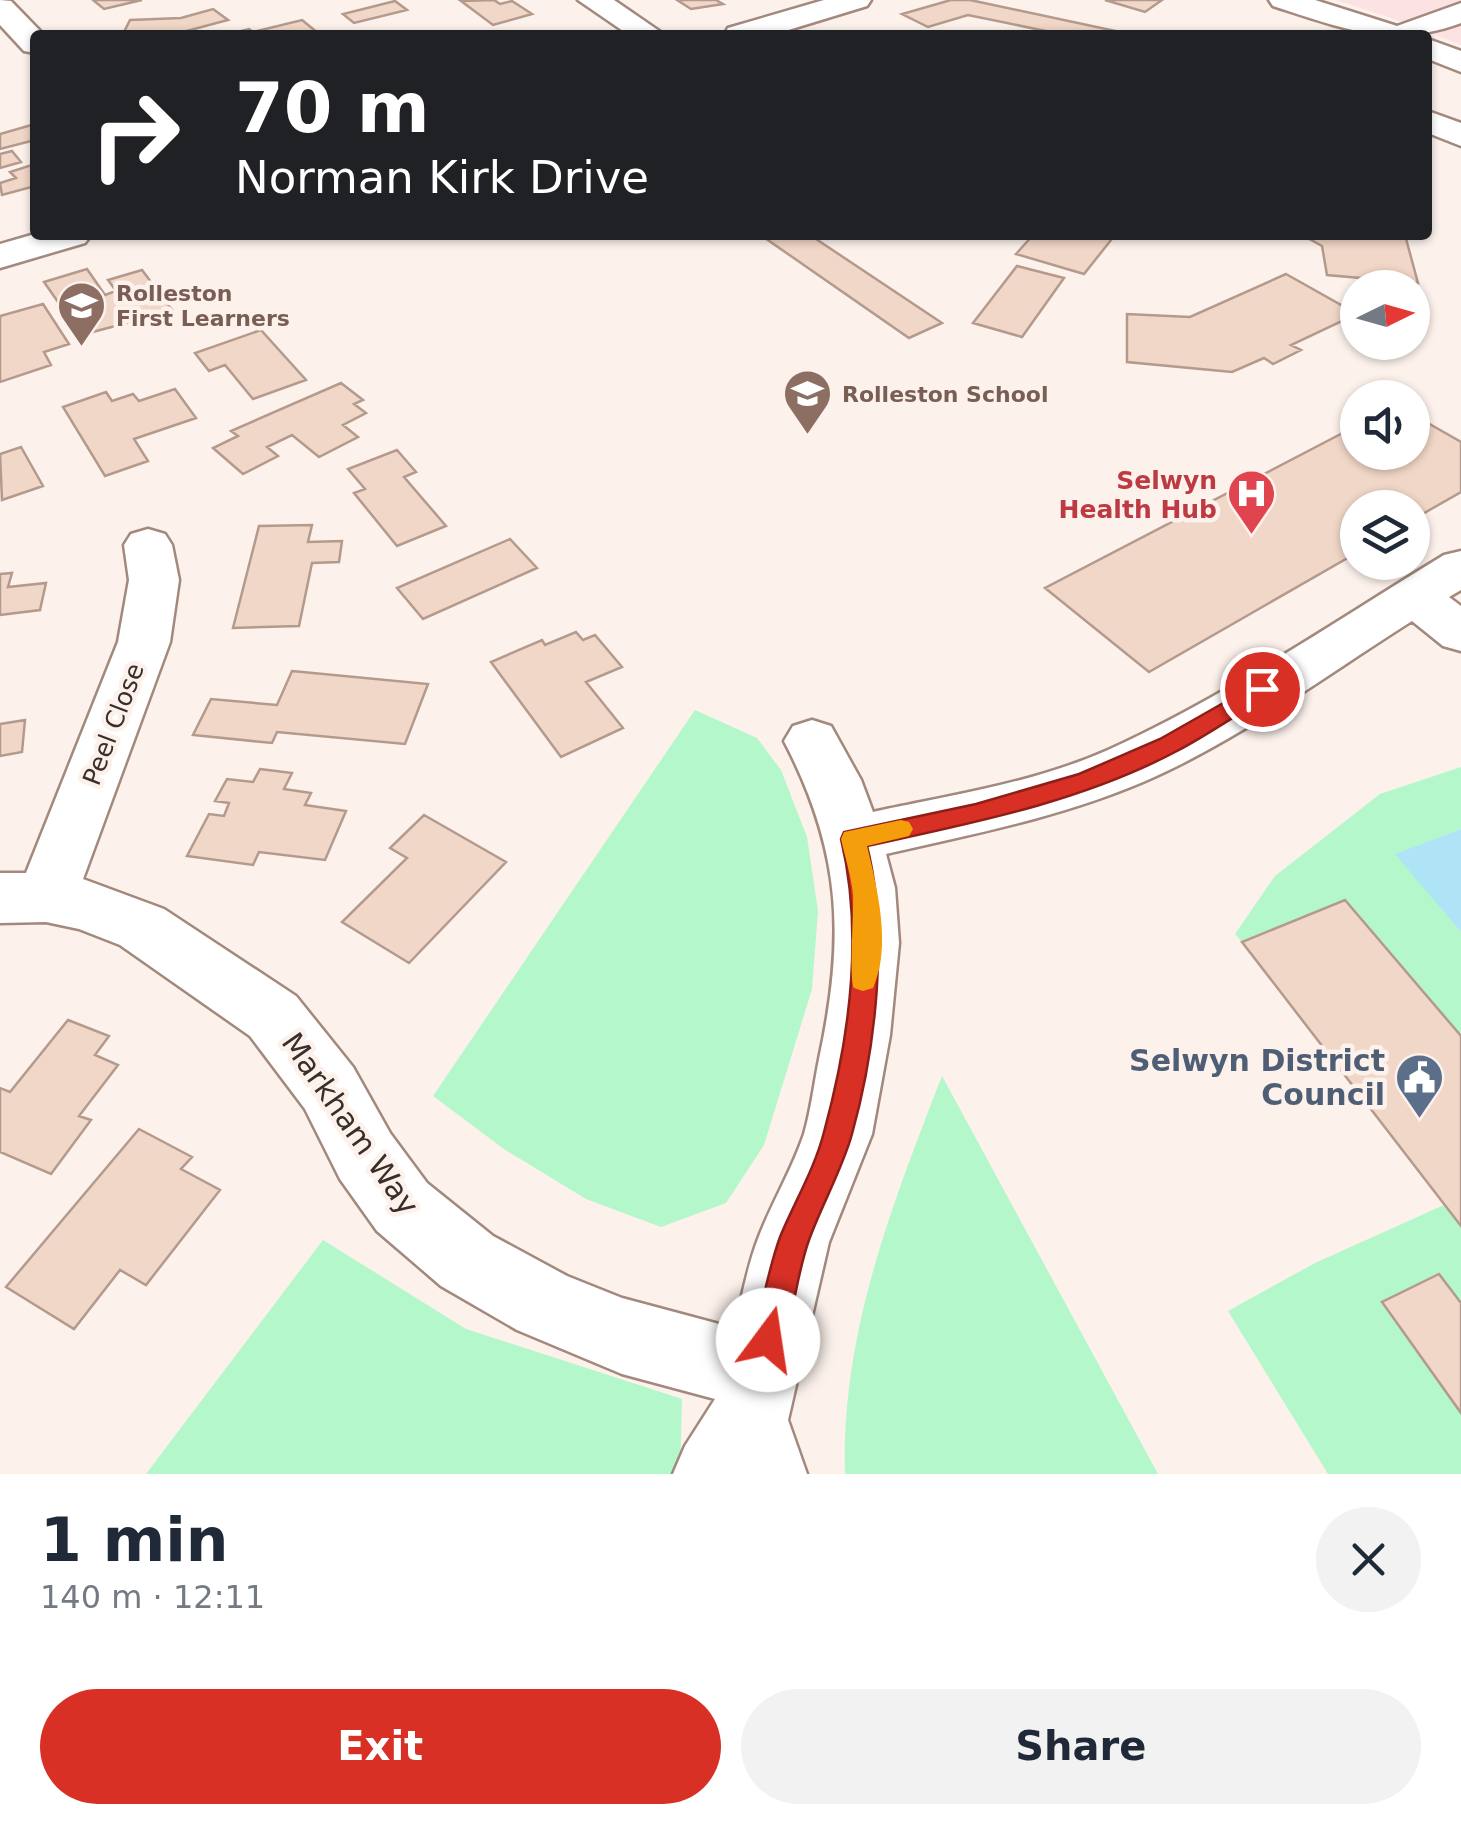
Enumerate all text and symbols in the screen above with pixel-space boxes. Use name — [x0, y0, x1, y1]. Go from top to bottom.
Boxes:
text: 70 m — [235, 67, 430, 149]
icon: right — [70, 70, 200, 200]
text: Norman Kirk Drive — [235, 151, 649, 204]
north arrow — [1340, 270, 1430, 360]
map controls — [1340, 270, 1430, 580]
school or university icon: Rolleston First Learners — [55, 280, 107, 348]
place label: Rolleston First Learners — [116, 281, 290, 331]
school or university icon: Rolleston School — [781, 368, 833, 436]
button: sound — [1340, 380, 1430, 470]
place label: Rolleston School — [842, 382, 1048, 407]
place label: Selwyn Health Hub — [1059, 466, 1217, 524]
hospital icon: Selwyn Health Hub — [1226, 468, 1278, 536]
button: layers — [1340, 490, 1430, 580]
pin — [1220, 647, 1305, 732]
street label: Peel Close — [77, 659, 150, 789]
icon: arrive — [1235, 662, 1290, 717]
street label: Markham Way — [275, 1026, 426, 1221]
place label: Selwyn District Council — [1129, 1043, 1385, 1112]
public building icon: Selwyn District Council — [1394, 1052, 1446, 1120]
position arrow — [716, 1288, 820, 1392]
text: 1 min — [40, 1505, 228, 1575]
button: close — [1316, 1507, 1421, 1612]
text: 140 m · 12:11 — [40, 1578, 265, 1616]
button: Exit — [40, 1689, 721, 1804]
button: Share — [741, 1689, 1421, 1804]

